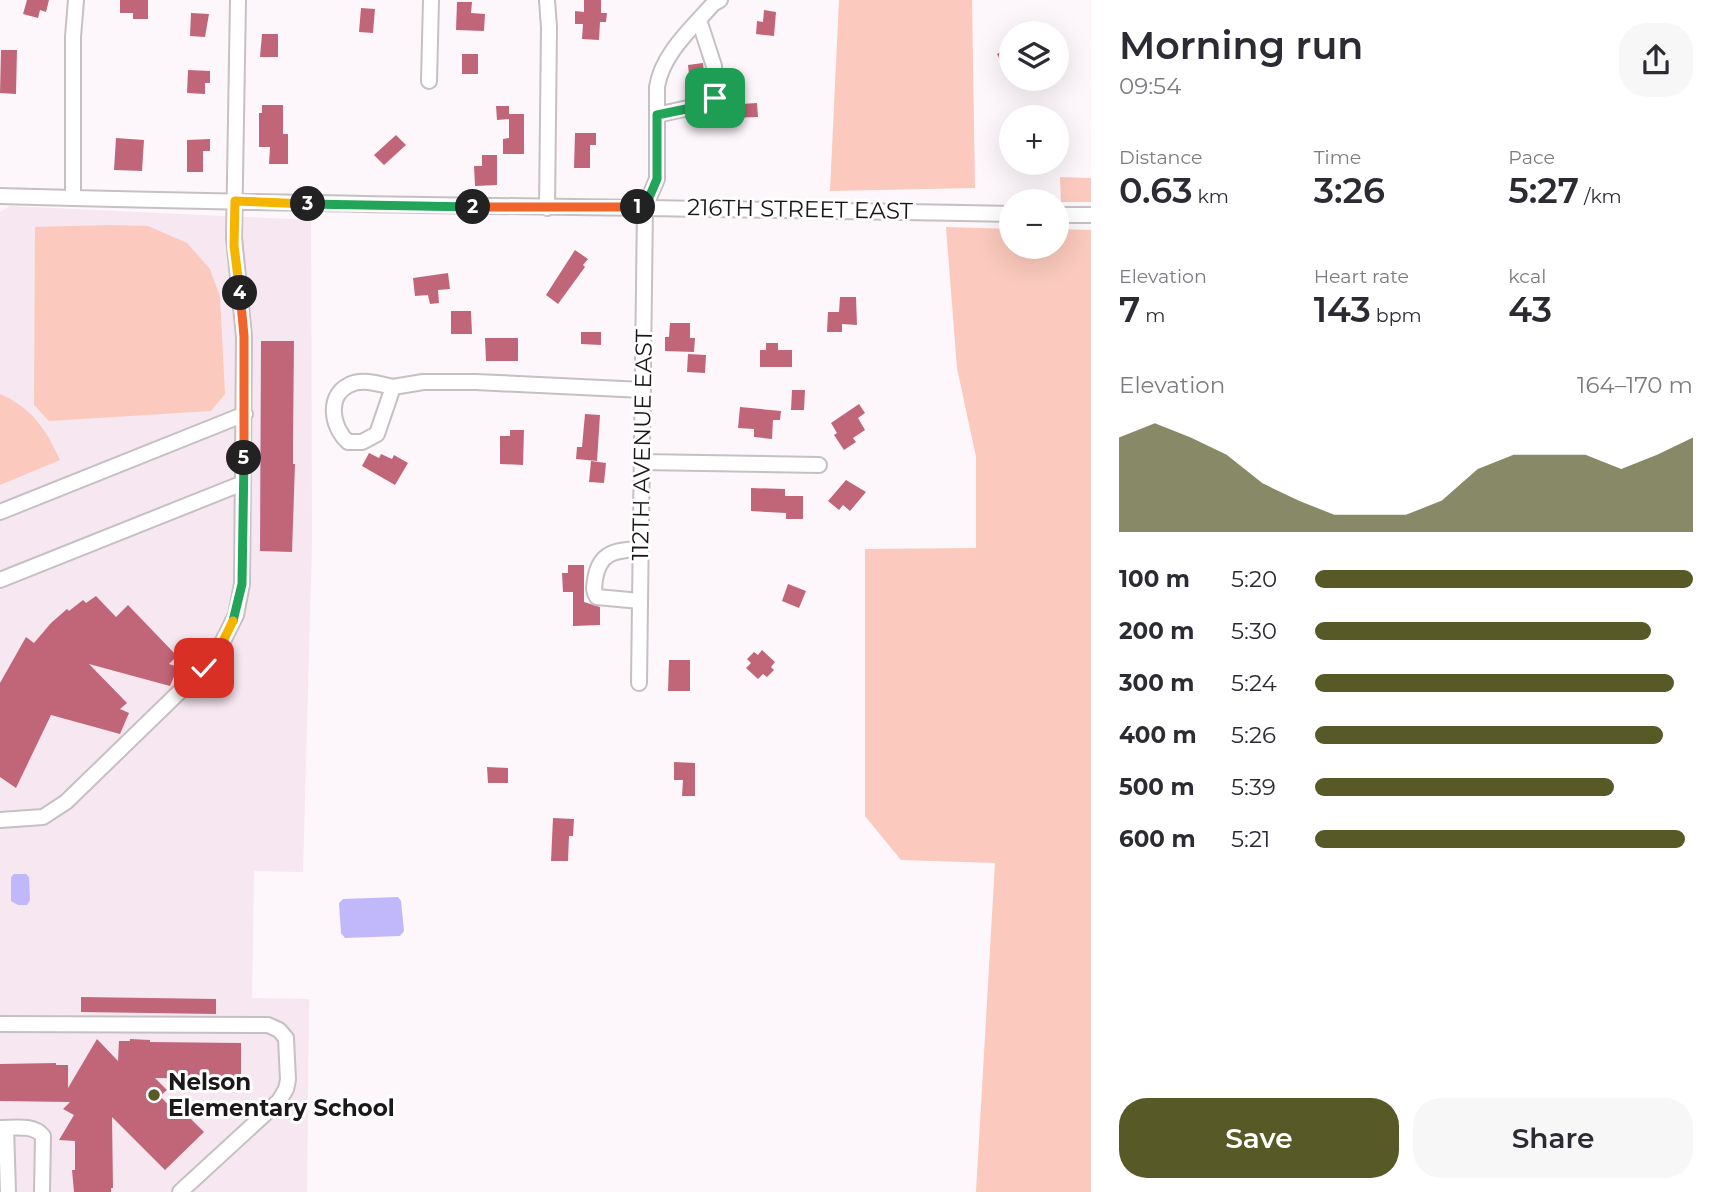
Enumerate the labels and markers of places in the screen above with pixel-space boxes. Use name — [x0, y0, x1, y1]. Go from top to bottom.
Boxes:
pin — [685, 68, 745, 128]
pin: 3 — [290, 186, 326, 222]
pin: 2 — [456, 190, 490, 224]
pin: 1 — [620, 190, 656, 224]
pin: 4 — [222, 276, 258, 310]
pin: 5 — [226, 440, 262, 476]
pin — [174, 638, 234, 698]
place label: Nelson Elementary School — [168, 1068, 395, 1122]
marker: Nelson Elementary School — [146, 1087, 162, 1103]

